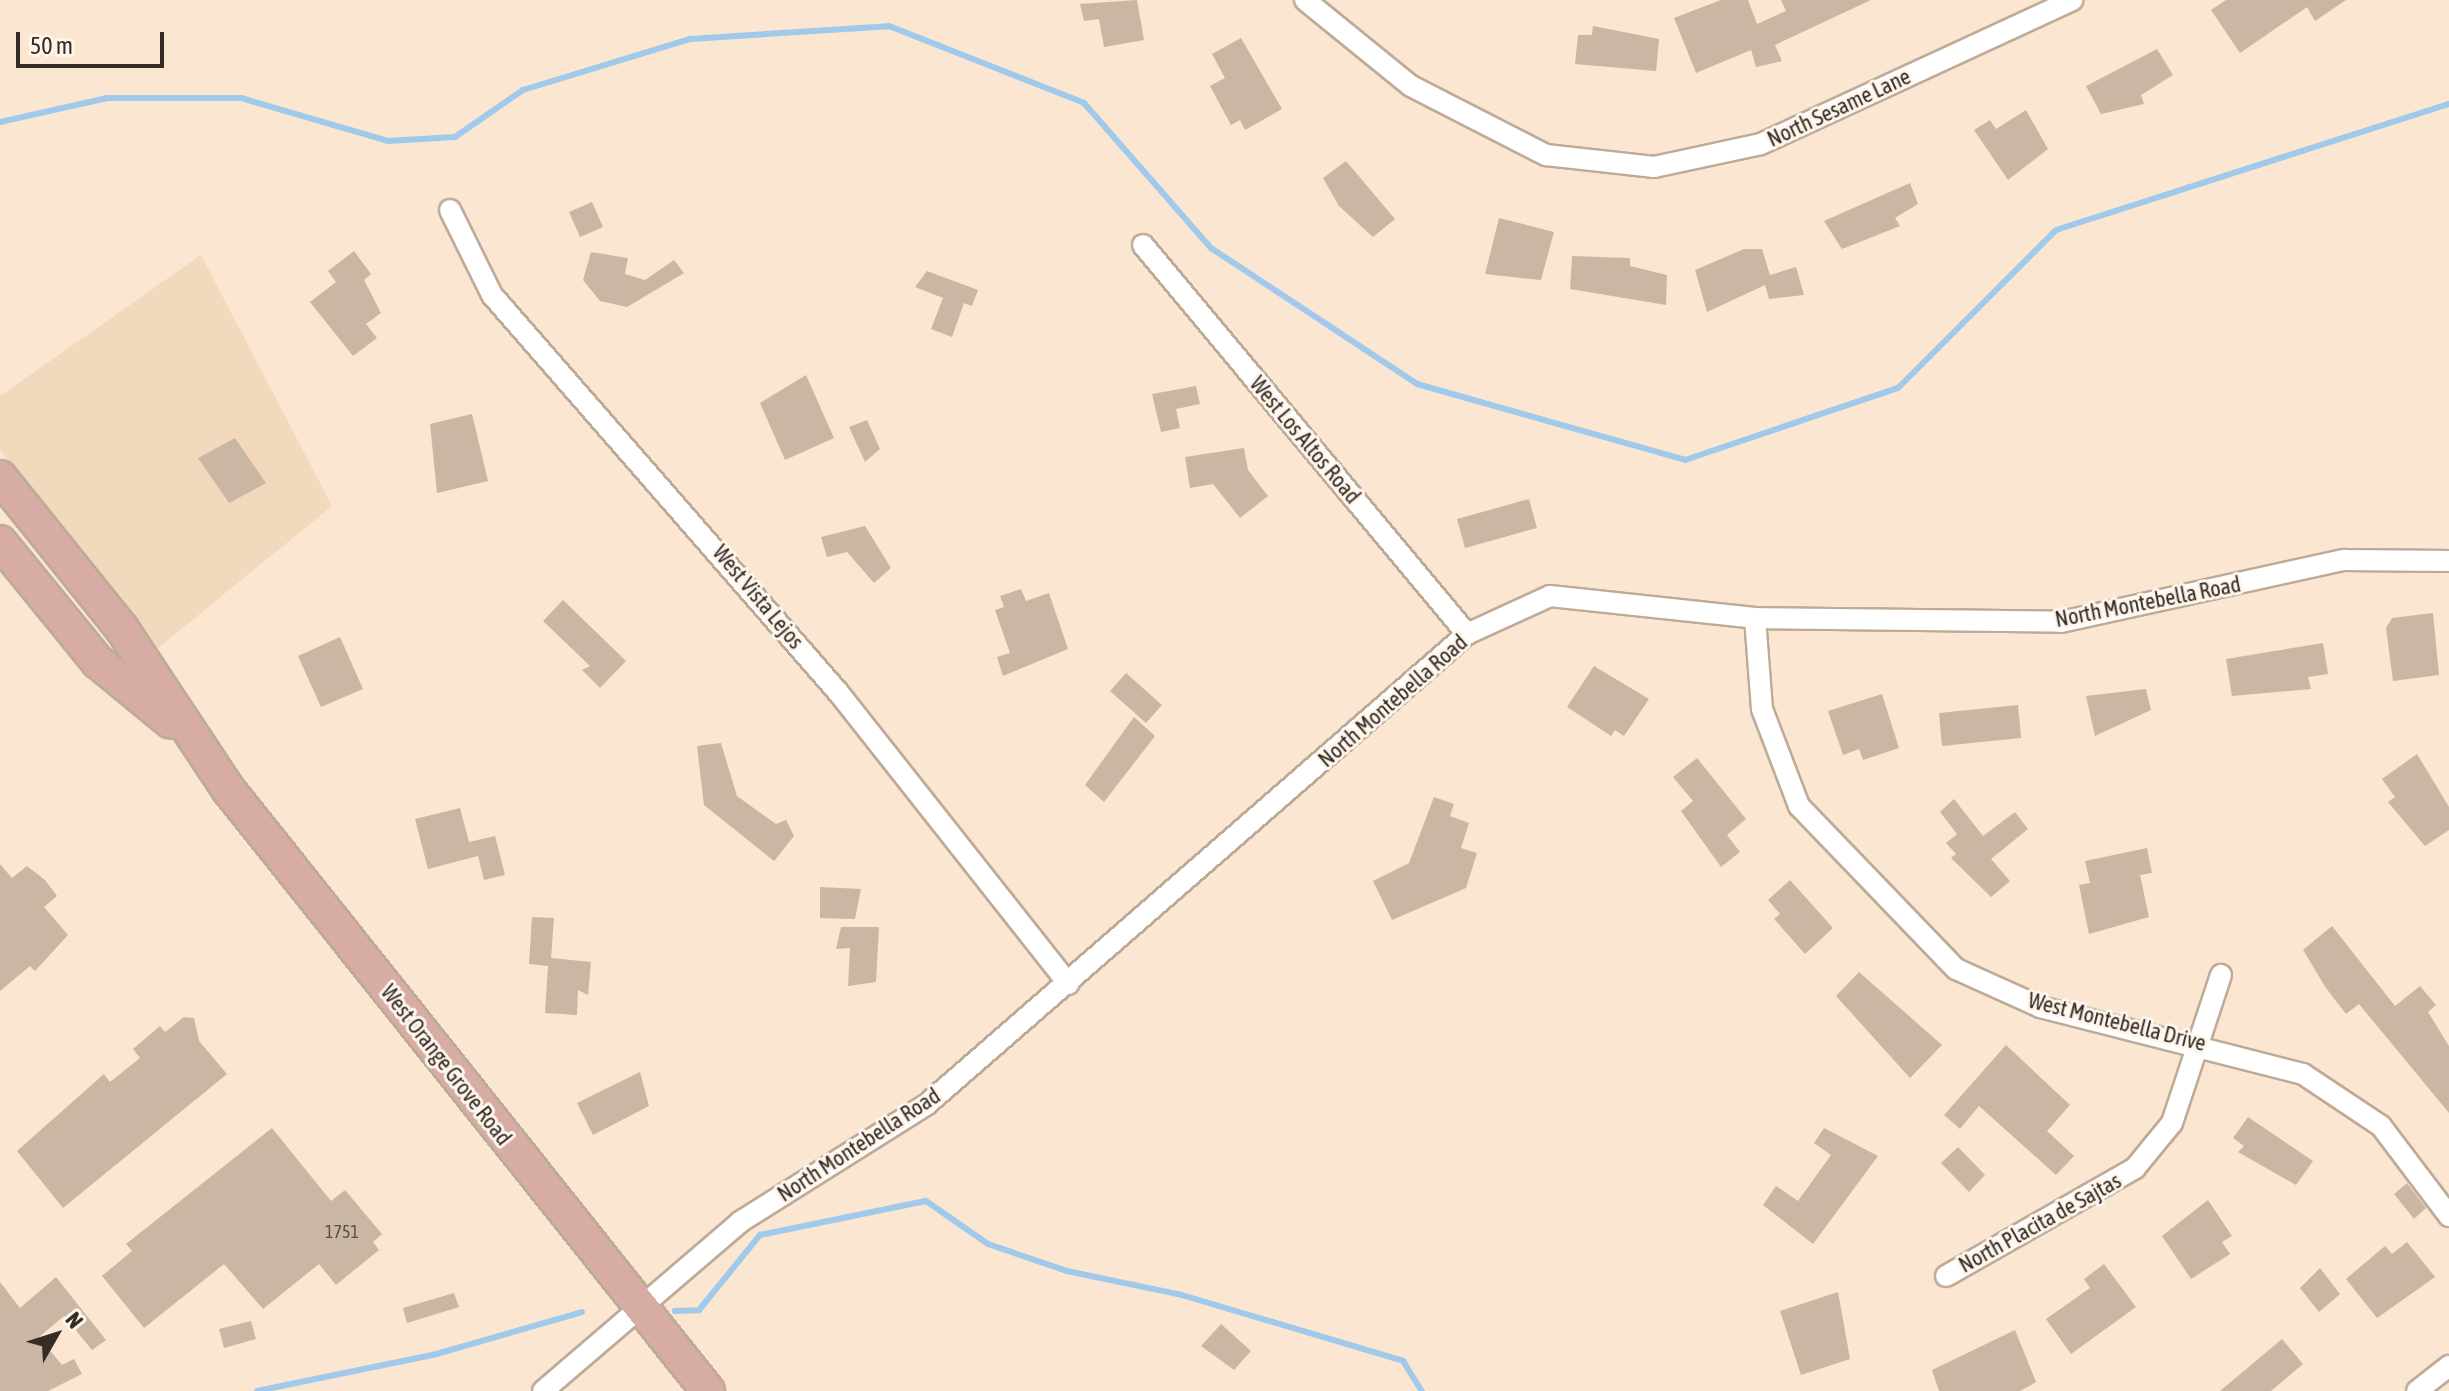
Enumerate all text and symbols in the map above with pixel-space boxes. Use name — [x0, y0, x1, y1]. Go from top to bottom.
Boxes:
scale bar — [20, 16, 168, 66]
text: 50 m — [30, 32, 73, 59]
street label: North Sesame Lane — [1763, 63, 1915, 153]
street label: West Los Altos Road — [1244, 371, 1366, 509]
street label: West Vista Lejos — [707, 540, 809, 654]
street label: North Montebella Road — [2053, 571, 2243, 633]
street label: North Montebella Road — [1313, 629, 1473, 773]
street label: West Orange Grove Road — [375, 980, 517, 1150]
street label: West Montebella Drive — [2025, 987, 2209, 1057]
street label: North Montebella Road — [773, 1083, 945, 1207]
street label: North Placita de Sajtas — [1954, 1167, 2126, 1279]
house number: 1751 — [325, 1221, 359, 1243]
north arrow — [16, 1295, 96, 1375]
text: N — [60, 1307, 89, 1333]

